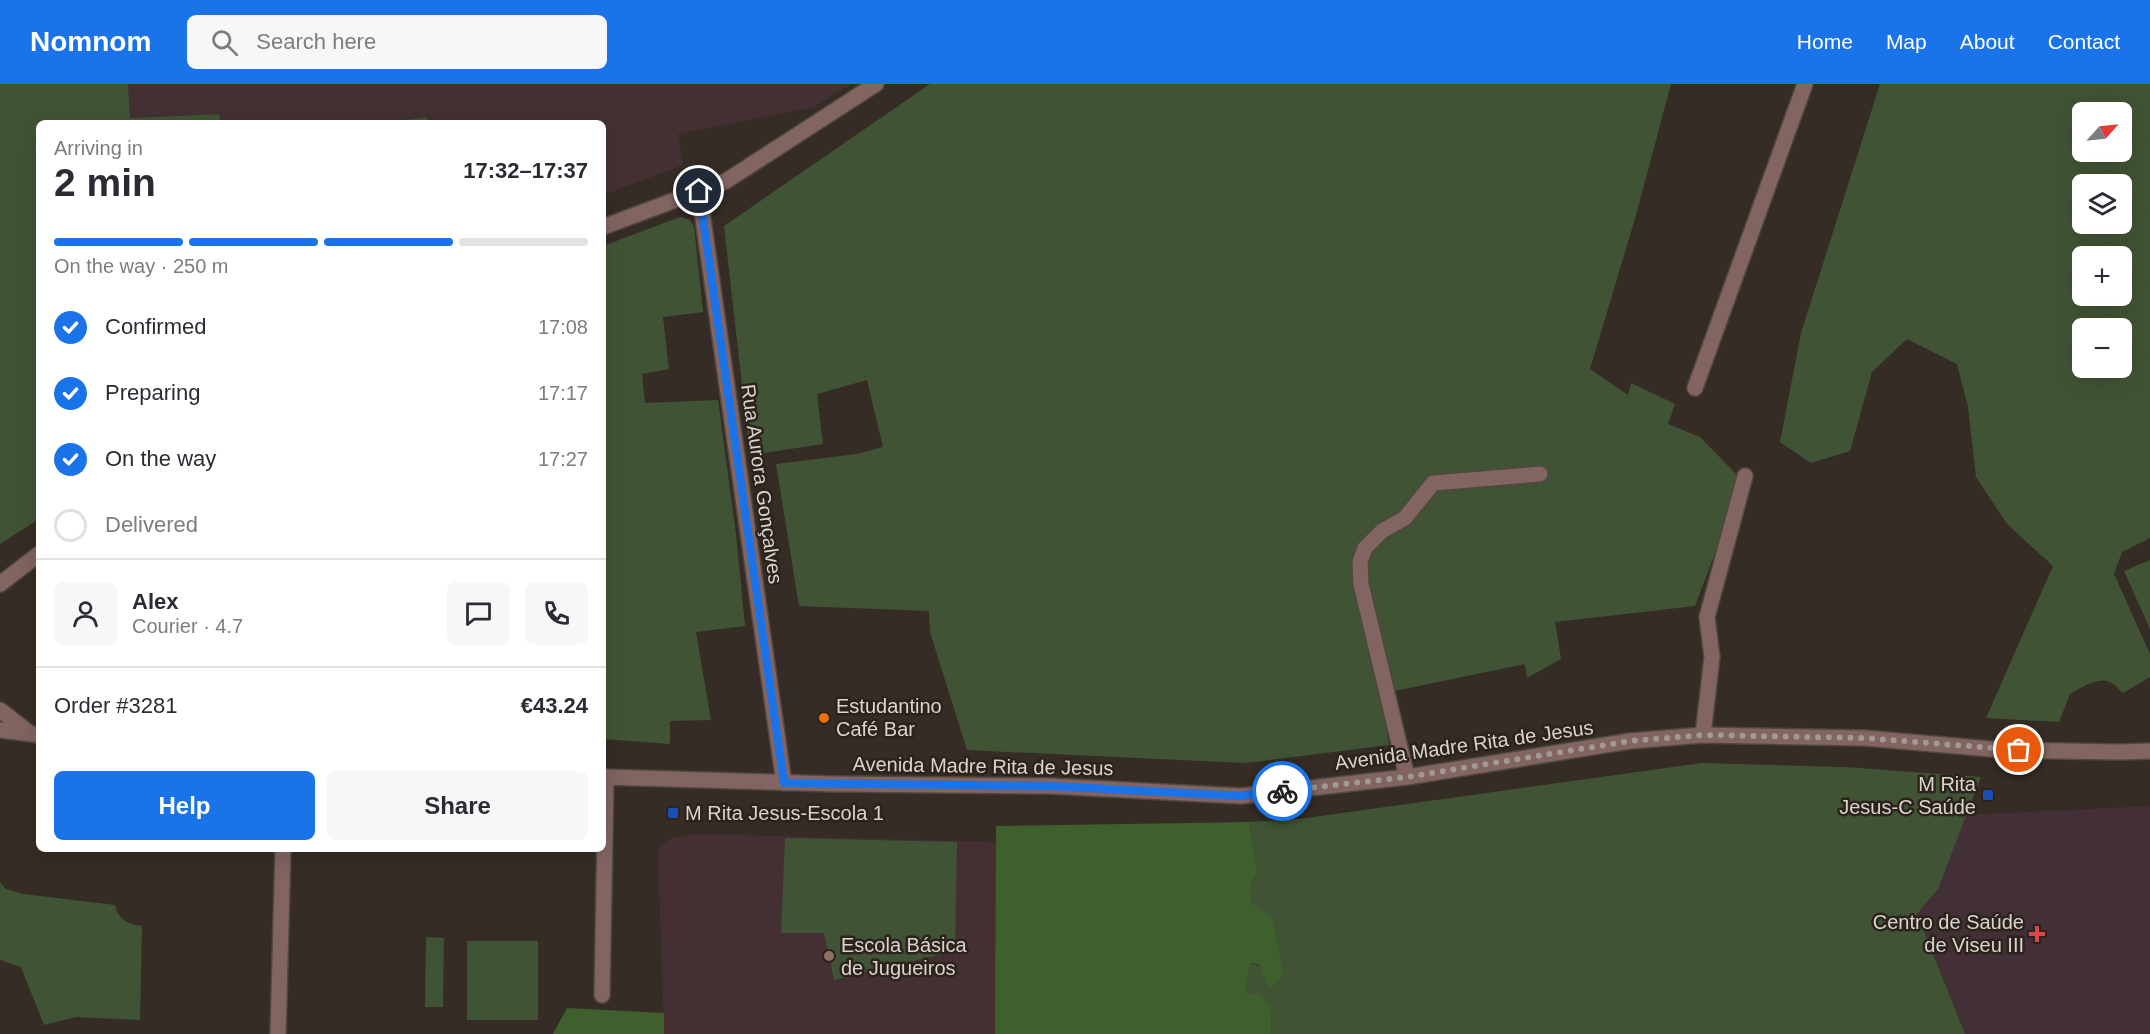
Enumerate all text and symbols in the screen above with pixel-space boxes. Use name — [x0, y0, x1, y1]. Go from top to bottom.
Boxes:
search box — [187, 15, 607, 69]
text: Nomnom — [30, 26, 151, 57]
icon: search — [208, 26, 241, 59]
text: Search here — [256, 29, 376, 54]
text: Home — [1797, 30, 1853, 53]
text: Map — [1886, 30, 1927, 53]
text: About — [1960, 30, 2015, 53]
text: Contact — [2048, 30, 2120, 53]
north arrow — [2072, 102, 2132, 162]
map controls — [2072, 102, 2132, 378]
text: Arriving in — [54, 137, 143, 159]
text: 17:32–17:37 — [463, 158, 588, 183]
text: 2 min — [54, 161, 156, 204]
pin — [673, 165, 724, 216]
icon: home — [682, 174, 715, 207]
button: layers — [2072, 174, 2132, 234]
button: + — [2072, 246, 2132, 306]
text: On the way · 250 m — [54, 255, 229, 277]
icon: check — [54, 311, 87, 344]
text: Confirmed — [105, 314, 206, 339]
text: 17:08 — [538, 316, 588, 338]
button: − — [2072, 318, 2132, 378]
icon: check — [54, 377, 87, 410]
text: Preparing — [105, 380, 200, 405]
text: 17:17 — [538, 382, 588, 404]
street label: Rua Aurora Gonçalves — [737, 383, 787, 585]
icon: check — [54, 443, 87, 476]
text: On the way — [105, 446, 216, 471]
text: 17:27 — [538, 448, 588, 470]
text: Delivered — [105, 512, 198, 537]
button: person — [54, 582, 117, 645]
button: chat — [447, 582, 510, 645]
button: phone — [525, 582, 588, 645]
text: Alex — [132, 589, 178, 614]
text: Courier · 4.7 — [132, 615, 243, 637]
text: Order #3281 — [54, 693, 178, 718]
text: €43.24 — [521, 693, 588, 718]
place label: Estudantino Café Bar — [836, 695, 942, 740]
marker: Estudantino Café Bar — [817, 711, 831, 725]
street label: Avenida Madre Rita de Jesus — [1333, 716, 1595, 774]
pin — [1993, 724, 2044, 775]
icon: bag — [2002, 733, 2035, 766]
street label: Avenida Madre Rita de Jesus — [852, 753, 1114, 779]
courier — [1252, 761, 1312, 821]
button: Help — [54, 771, 315, 840]
button: Share — [327, 771, 588, 840]
place label: M Rita Jesus-C Saúde — [1839, 773, 1977, 818]
icon: bike — [1266, 775, 1299, 808]
marker: M Rita Jesus-C Saúde — [1981, 788, 1995, 802]
place label: M Rita Jesus-Escola 1 — [685, 802, 884, 824]
marker: M Rita Jesus-Escola 1 — [666, 806, 680, 820]
place label: Centro de Saúde de Viseu III — [1873, 911, 2024, 956]
marker: Centro de Saúde de Viseu III — [2028, 925, 2046, 943]
place label: Escola Básica de Jugueiros — [841, 934, 967, 979]
marker: Escola Básica de Jugueiros — [822, 949, 836, 963]

